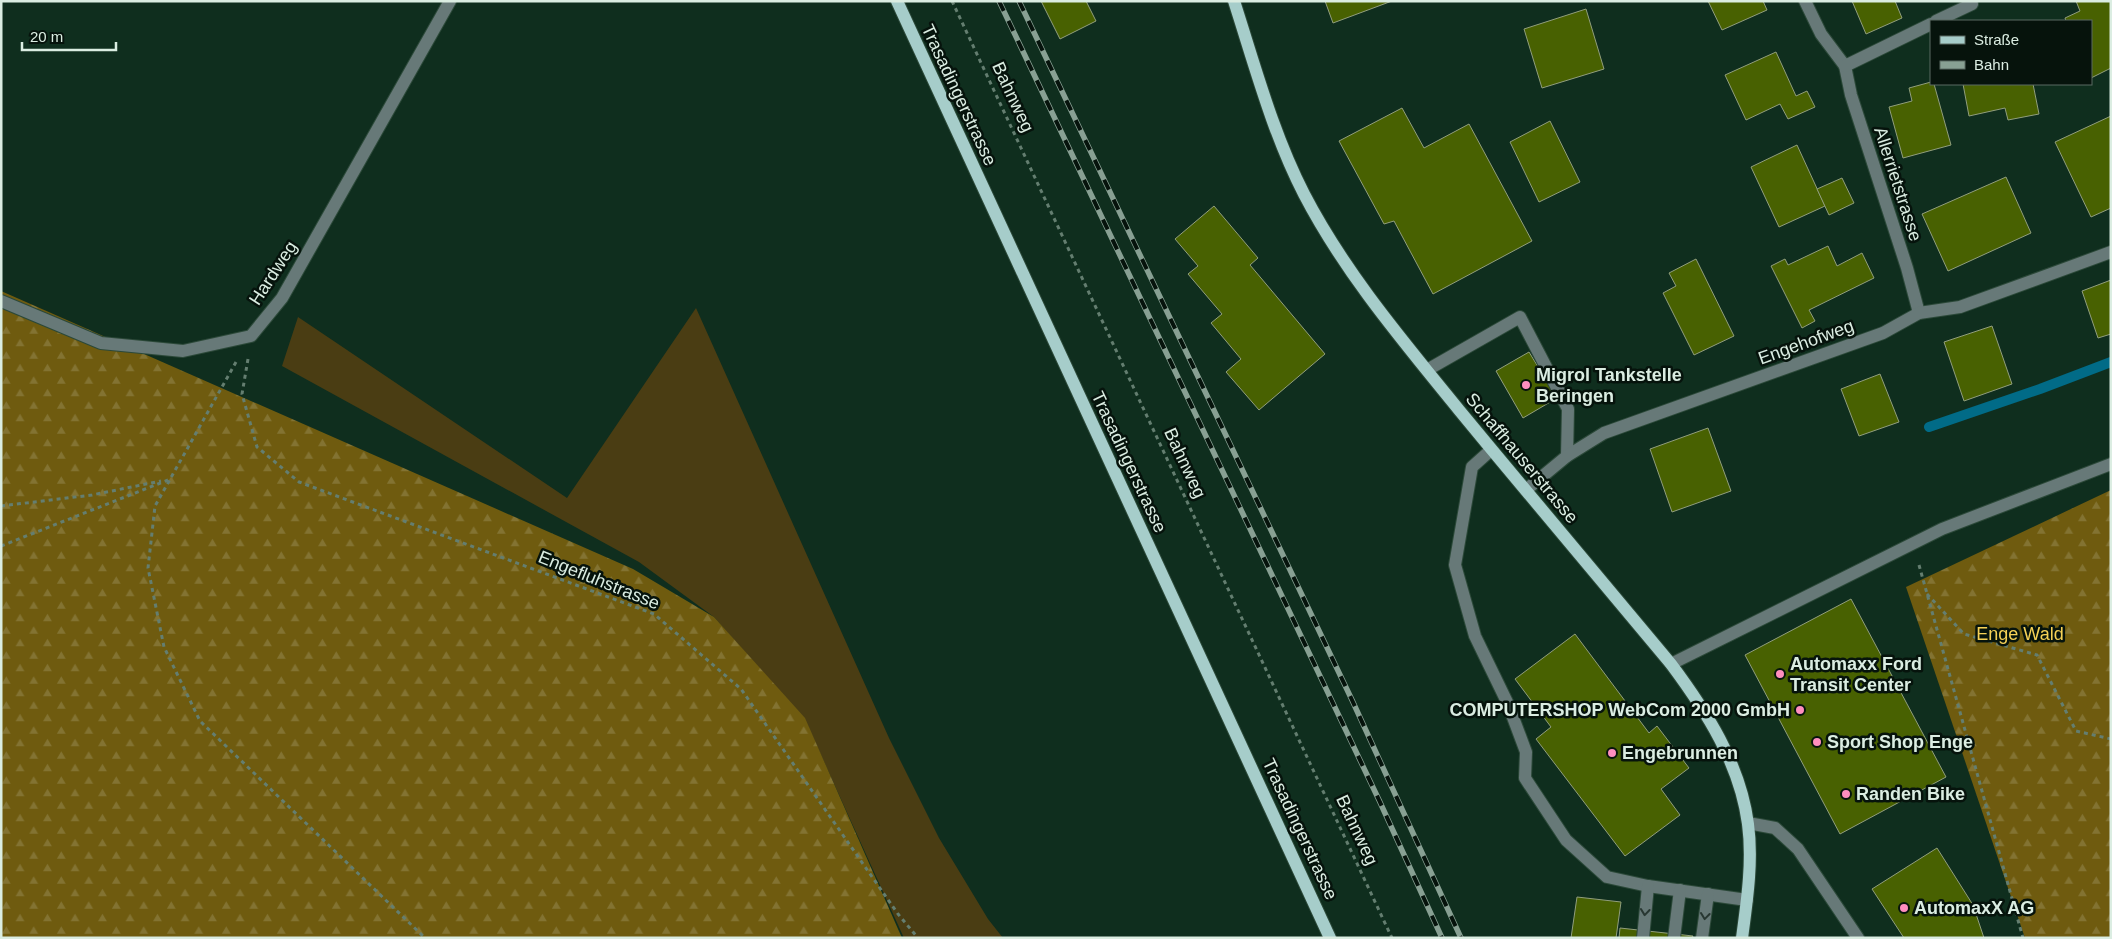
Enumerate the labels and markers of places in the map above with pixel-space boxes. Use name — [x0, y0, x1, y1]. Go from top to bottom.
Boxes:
place label: Migrol Tankstelle Beringen — [1536, 365, 1682, 406]
marker: Migrol Tankstelle Beringen — [1520, 379, 1532, 391]
place label: Automaxx Ford Transit Center — [1790, 654, 1922, 695]
marker: Automaxx Ford Transit Center — [1774, 668, 1786, 680]
place label: COMPUTERSHOP WebCom 2000 GmbH — [1450, 700, 1790, 720]
marker: COMPUTERSHOP WebCom 2000 GmbH — [1794, 704, 1806, 716]
place label: Sport Shop Enge — [1827, 732, 1973, 752]
marker: Sport Shop Enge — [1811, 736, 1823, 748]
place label: Engebrunnen — [1622, 743, 1738, 763]
marker: Engebrunnen — [1606, 747, 1618, 759]
place label: Randen Bike — [1856, 784, 1965, 804]
marker: Randen Bike — [1840, 788, 1852, 800]
place label: AutomaxX AG — [1914, 898, 2034, 918]
marker: AutomaxX AG — [1898, 902, 1910, 914]

